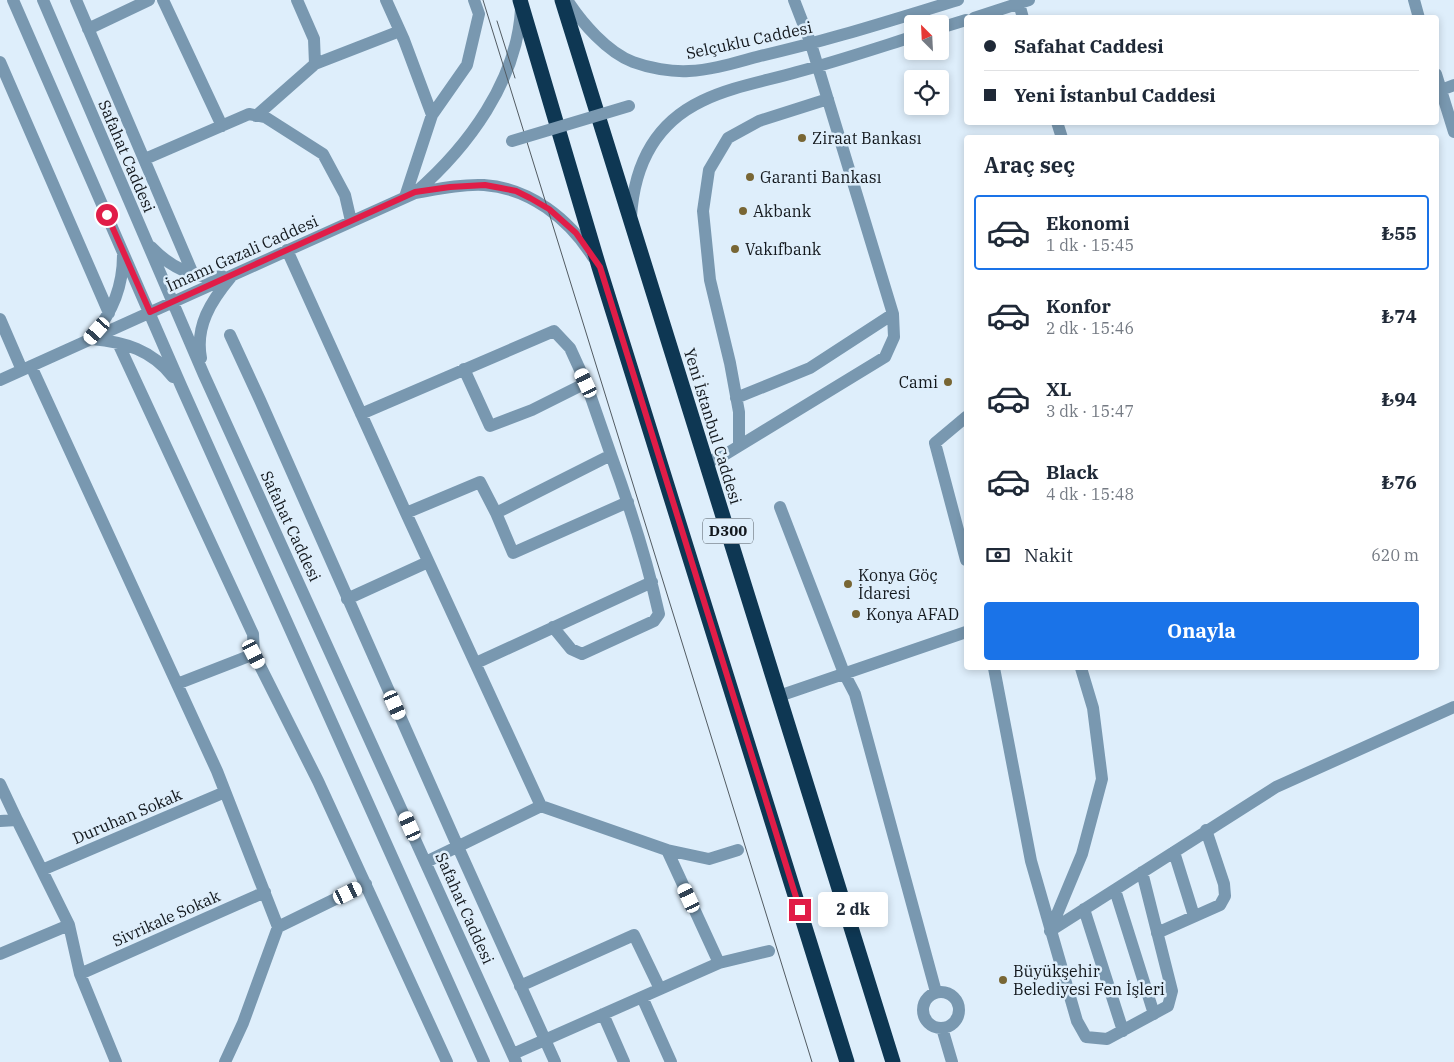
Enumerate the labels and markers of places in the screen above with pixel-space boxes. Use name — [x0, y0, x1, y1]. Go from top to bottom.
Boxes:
place label: Ziraat Bankası — [812, 128, 922, 148]
marker: Ziraat Bankası — [796, 132, 808, 144]
place label: Garanti Bankası — [760, 167, 882, 187]
marker: Garanti Bankası — [744, 171, 756, 183]
place label: Akbank — [753, 201, 812, 221]
marker: Akbank — [737, 205, 749, 217]
place label: Vakıfbank — [745, 239, 822, 259]
marker: Vakıfbank — [729, 243, 741, 255]
place label: Cami — [899, 372, 938, 392]
marker: Cami — [942, 376, 954, 388]
place label: Konya Göç İdaresi — [858, 565, 938, 603]
marker: Konya Göç İdaresi — [842, 578, 854, 590]
place label: Konya AFAD — [866, 604, 959, 624]
marker: Konya AFAD — [850, 608, 862, 620]
place label: Büyükşehir Belediyesi Fen İşleri — [1013, 961, 1165, 999]
marker: Büyükşehir Belediyesi Fen İşleri — [997, 974, 1009, 986]

